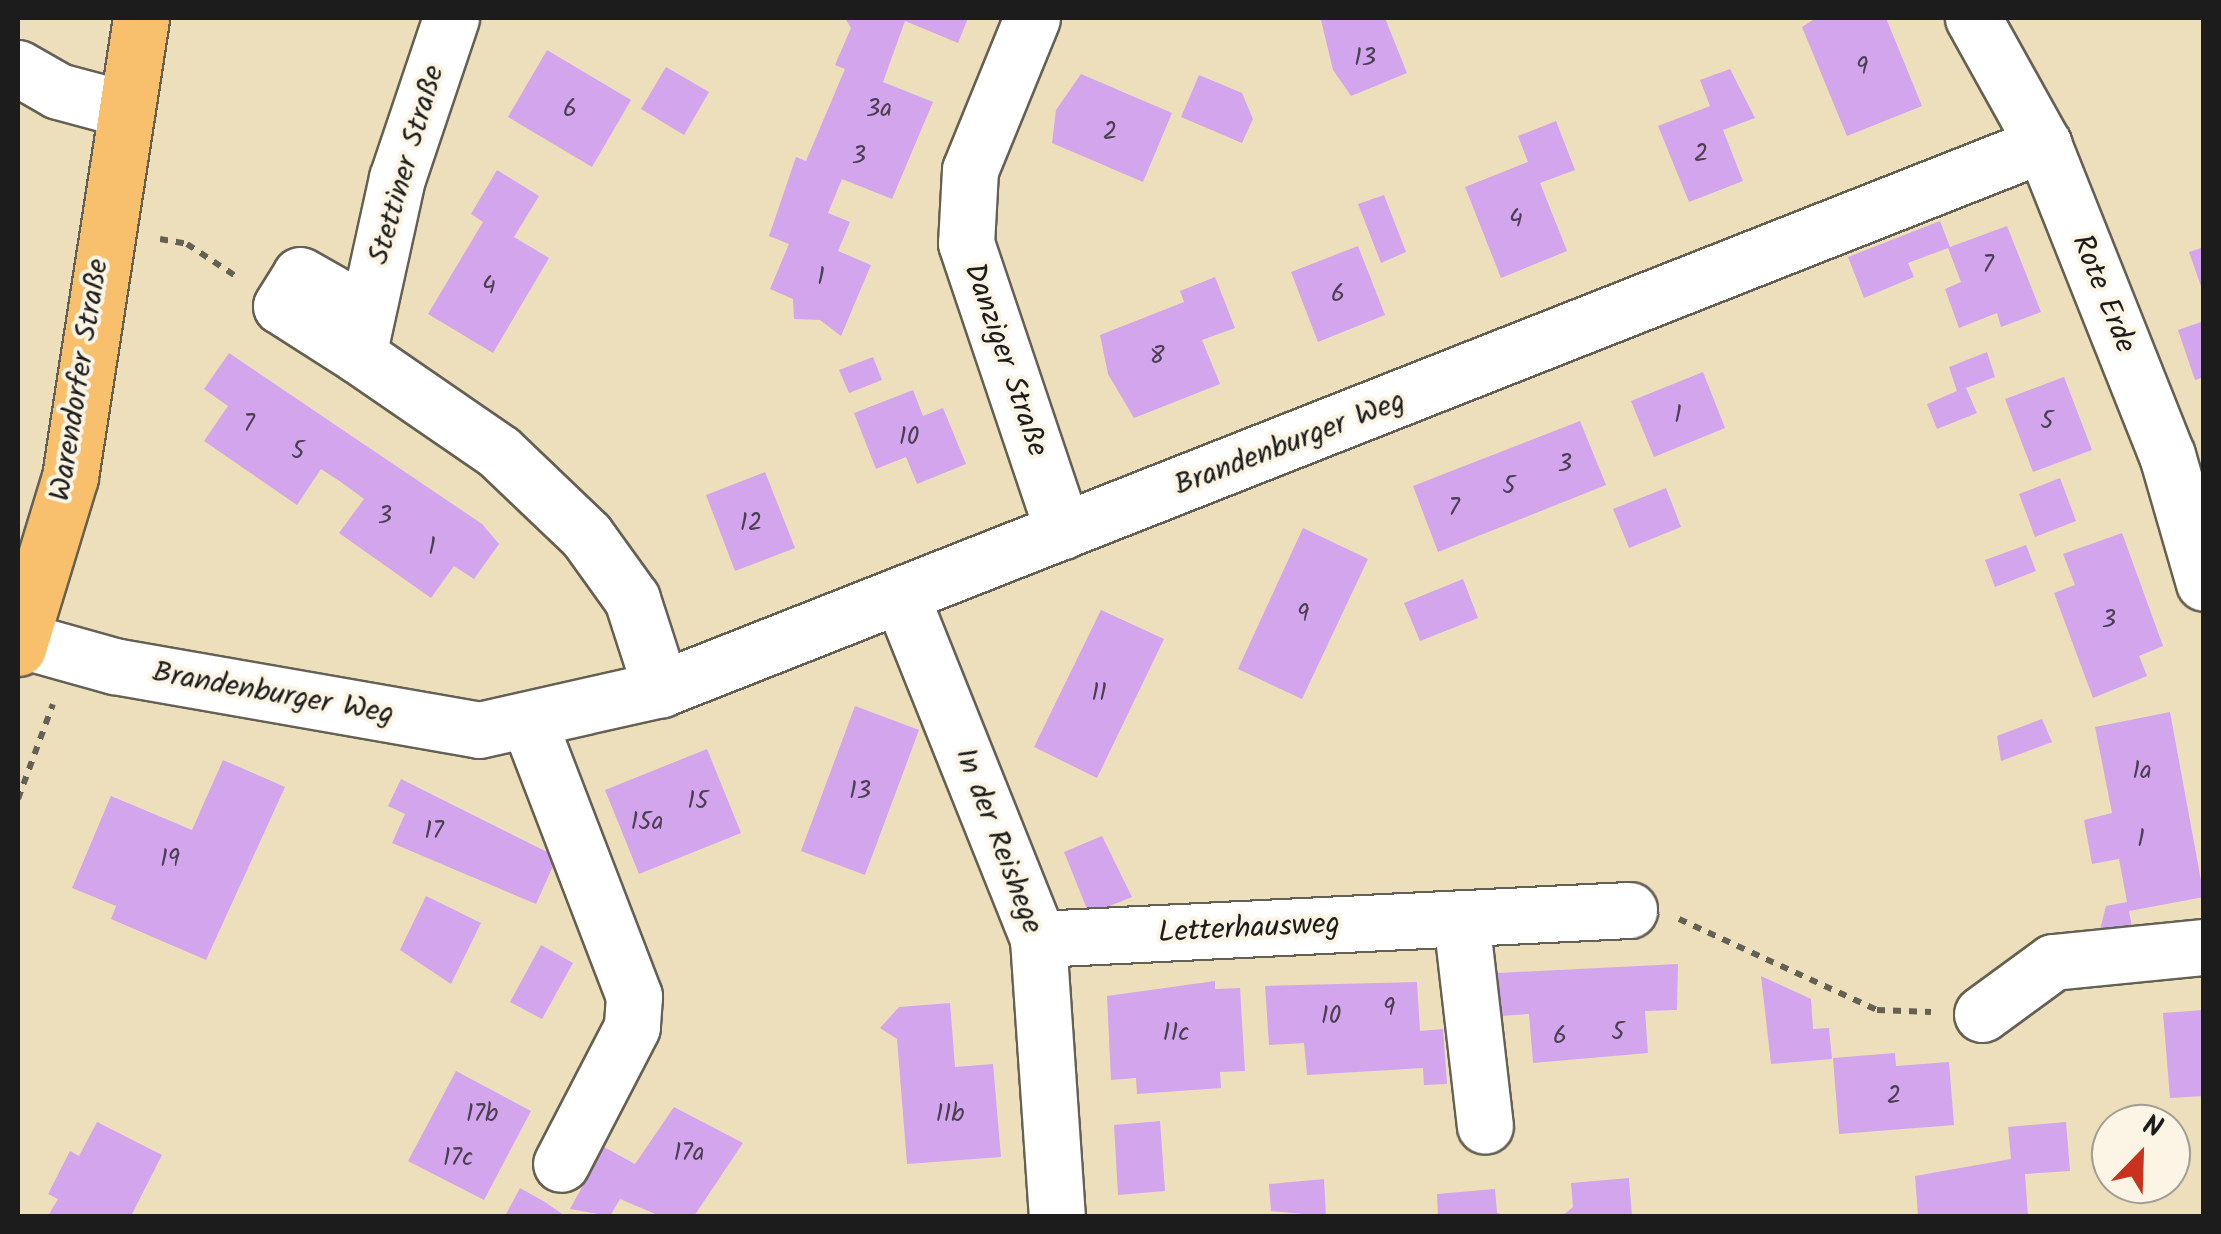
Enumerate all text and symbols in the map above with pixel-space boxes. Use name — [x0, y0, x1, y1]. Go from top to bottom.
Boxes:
house number: 13 — [1354, 43, 1376, 73]
house number: 9 — [1856, 52, 1868, 82]
street label: Stettiner Straße — [361, 61, 453, 269]
house number: 6 — [563, 94, 577, 124]
house number: 3a — [866, 94, 892, 124]
house number: 2 — [1103, 117, 1117, 147]
house number: 2 — [1694, 139, 1708, 169]
house number: 3 — [852, 141, 866, 171]
house number: 4 — [1509, 204, 1523, 234]
street label: Rote Erde — [2063, 230, 2143, 358]
house number: 7 — [1982, 250, 1994, 280]
street label: Warendorfer Straße — [43, 256, 117, 504]
street label: Danziger Straße — [955, 259, 1055, 461]
house number: 1 — [817, 262, 825, 292]
house number: 4 — [482, 271, 496, 301]
house number: 6 — [1331, 279, 1345, 309]
house number: 8 — [1149, 341, 1165, 371]
street label: Brandenburger Weg — [1169, 383, 1411, 505]
house number: 1 — [1674, 400, 1682, 430]
house number: 5 — [2040, 406, 2054, 436]
house number: 7 — [243, 409, 255, 439]
house number: 10 — [899, 422, 919, 452]
house number: 5 — [291, 436, 305, 466]
house number: 3 — [1558, 449, 1572, 479]
house number: 5 — [1502, 471, 1516, 501]
house number: 7 — [1448, 493, 1460, 523]
house number: 3 — [378, 501, 392, 531]
house number: 12 — [740, 508, 762, 538]
house number: 1 — [428, 532, 436, 562]
house number: 9 — [1297, 599, 1309, 629]
house number: 3 — [2102, 605, 2116, 635]
street label: Brandenburger Weg — [149, 655, 397, 733]
house number: 11 — [1091, 678, 1107, 708]
street label: In der Reishege — [946, 743, 1050, 939]
house number: 1a — [2132, 756, 2152, 786]
house number: 13 — [849, 776, 871, 806]
house number: 15 — [687, 786, 709, 816]
house number: 15a — [631, 807, 663, 837]
house number: 17 — [424, 816, 444, 846]
house number: 1 — [2137, 824, 2145, 854]
house number: 19 — [160, 844, 180, 874]
street label: Letterhausweg — [1157, 906, 1341, 952]
house number: 9 — [1383, 993, 1395, 1023]
house number: 10 — [1321, 1001, 1341, 1031]
house number: 5 — [1611, 1017, 1625, 1047]
house number: 11c — [1163, 1018, 1189, 1048]
house number: 6 — [1553, 1021, 1567, 1051]
house number: 2 — [1887, 1081, 1901, 1111]
house number: 17b — [466, 1099, 498, 1129]
house number: 11b — [936, 1099, 964, 1129]
north arrow — [2091, 1104, 2191, 1204]
text: N — [2135, 1104, 2169, 1152]
house number: 17a — [673, 1138, 705, 1168]
house number: 17c — [443, 1143, 473, 1173]

